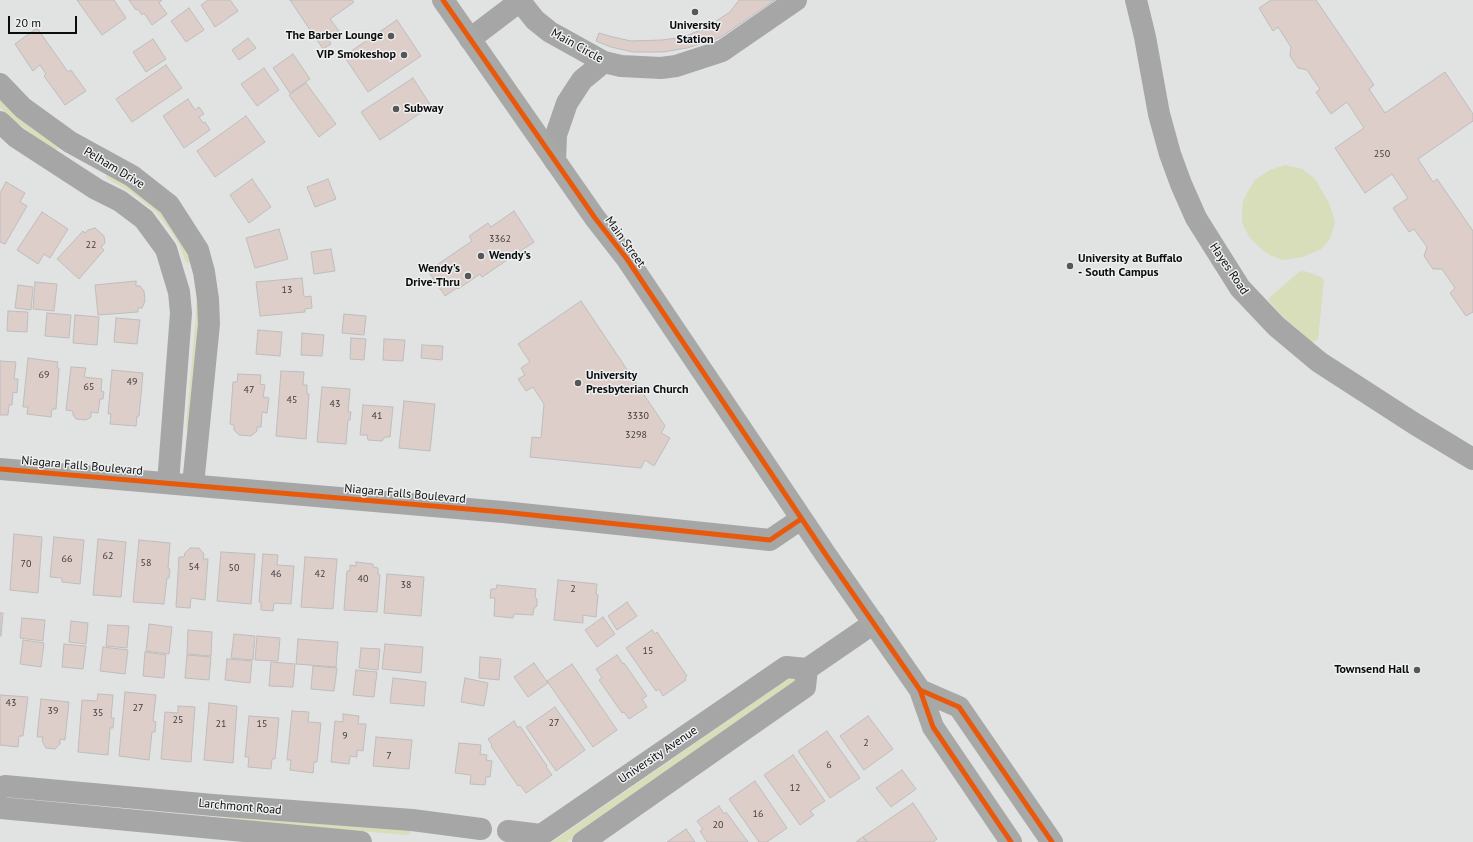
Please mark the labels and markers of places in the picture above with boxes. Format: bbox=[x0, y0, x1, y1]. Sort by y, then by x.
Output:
marker: University Station bbox=[690, 7, 700, 17]
place label: University Station bbox=[669, 19, 721, 47]
place label: The Barber Lounge bbox=[286, 29, 383, 43]
marker: The Barber Lounge bbox=[386, 31, 396, 41]
place label: VIP Smokeshop bbox=[317, 48, 396, 62]
marker: VIP Smokeshop bbox=[399, 50, 409, 60]
place label: Subway bbox=[404, 102, 443, 116]
marker: Subway bbox=[391, 104, 401, 114]
place label: Wendy's bbox=[489, 249, 531, 263]
marker: Wendy's bbox=[476, 251, 486, 261]
place label: University at Buffalo - South Campus bbox=[1078, 252, 1183, 280]
marker: University at Buffalo - South Campus bbox=[1065, 261, 1075, 271]
place label: Wendy's Drive-Thru bbox=[406, 262, 460, 290]
marker: Wendy's Drive-Thru bbox=[463, 271, 473, 281]
place label: University Presbyterian Church bbox=[586, 369, 689, 397]
marker: University Presbyterian Church bbox=[573, 378, 583, 388]
place label: Townsend Hall bbox=[1334, 663, 1409, 677]
marker: Townsend Hall bbox=[1412, 665, 1422, 675]

